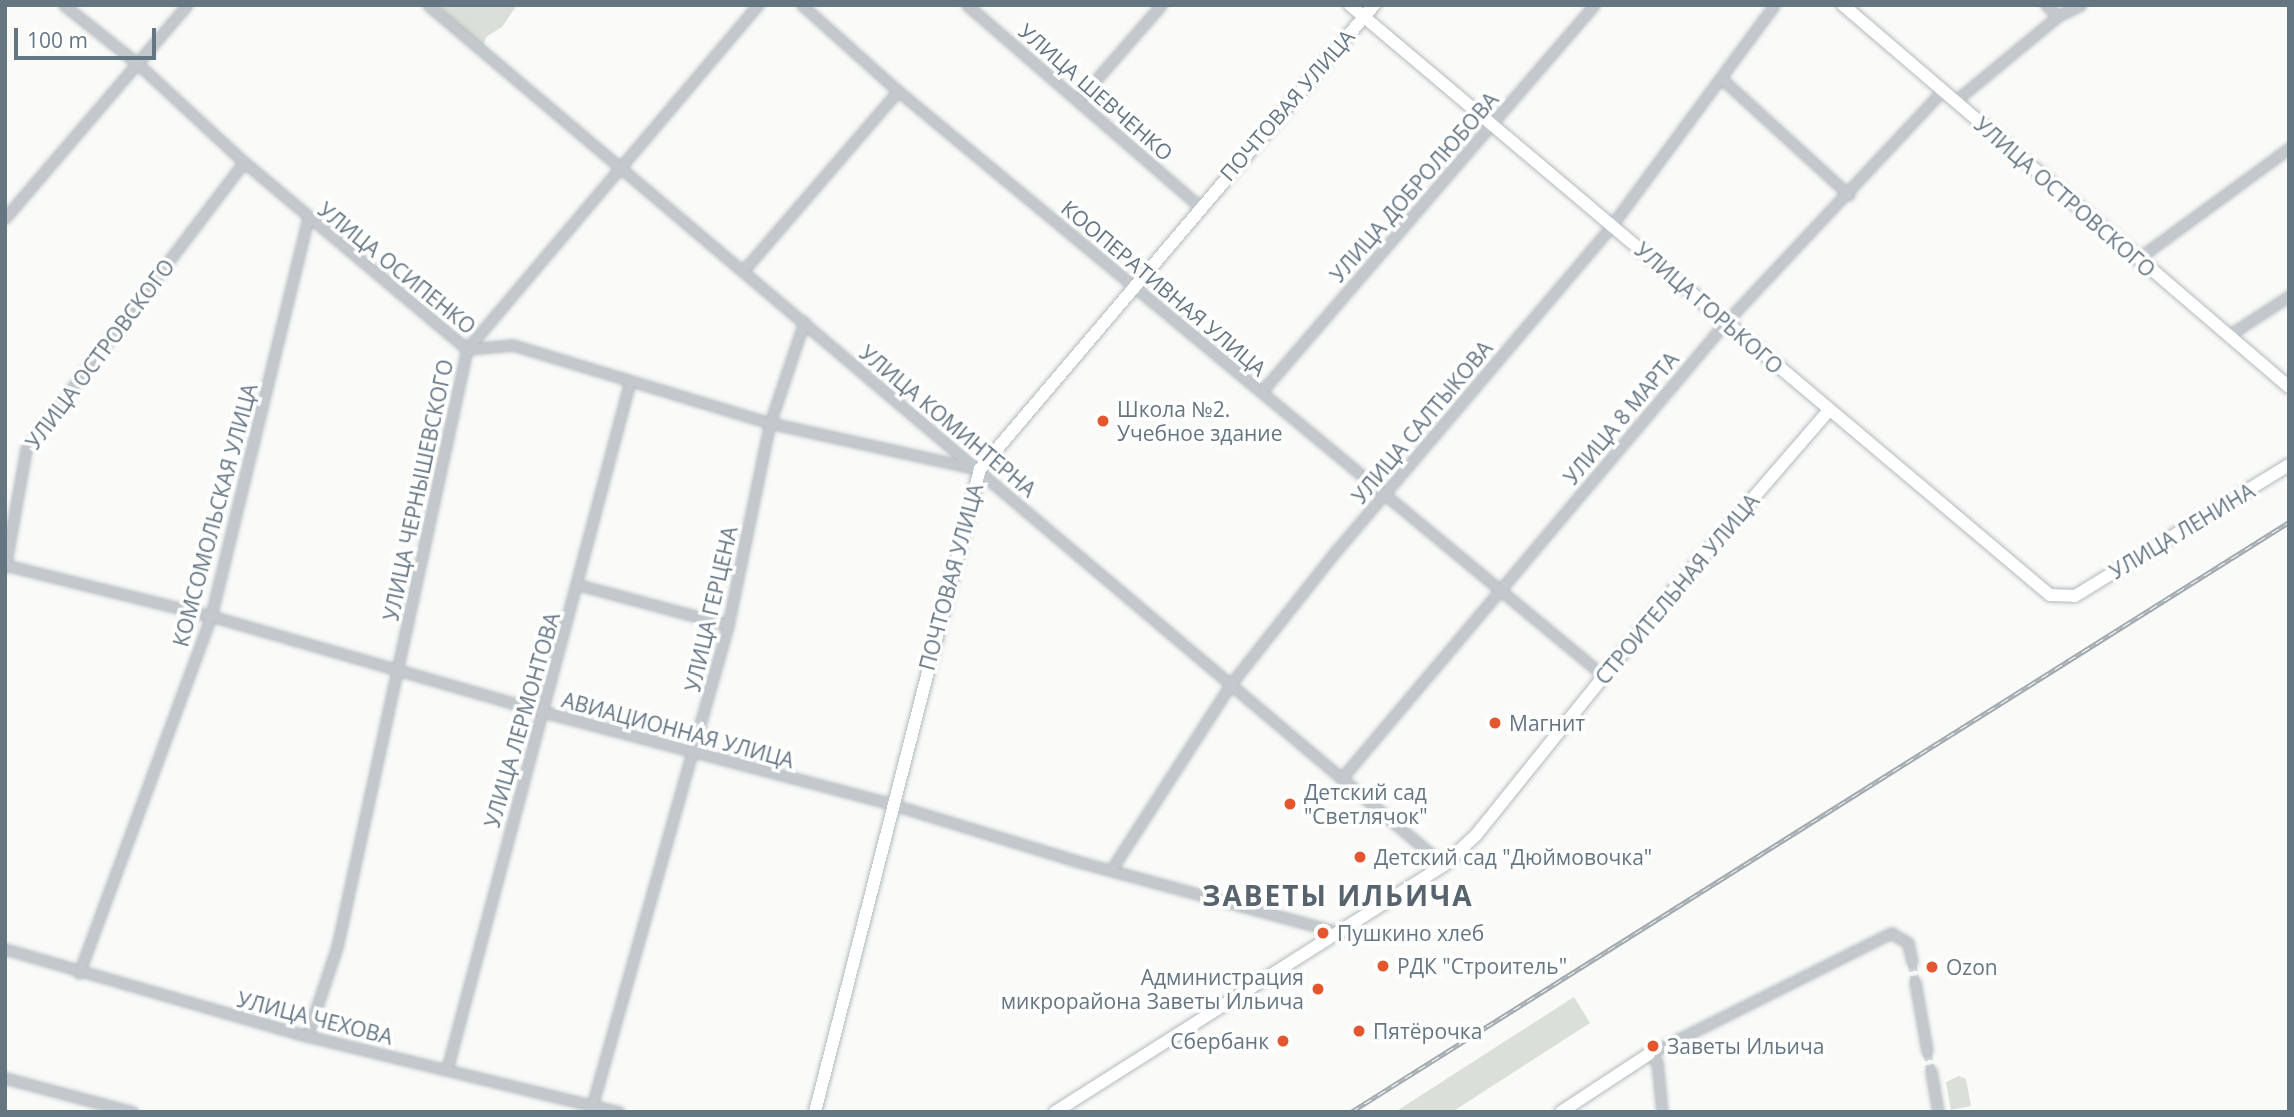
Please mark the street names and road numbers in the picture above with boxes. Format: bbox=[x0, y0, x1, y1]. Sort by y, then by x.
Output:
street label: УЛИЦА ШЕВЧЕНКО bbox=[1014, 18, 1178, 166]
street label: ПОЧТОВАЯ УЛИЦА bbox=[1214, 24, 1360, 186]
street label: УЛИЦА ДОБРОЛЮБОВА bbox=[1325, 87, 1503, 287]
street label: УЛИЦА ОСТРОВСКОГО bbox=[1969, 112, 2161, 282]
street label: КООПЕРАТИВНАЯ УЛИЦА bbox=[1057, 195, 1271, 381]
street label: УЛИЦА ОСИПЕНКО bbox=[313, 197, 481, 339]
street label: УЛИЦА ГОРЬКОГО bbox=[1630, 237, 1788, 379]
street label: УЛИЦА ОСТРОВСКОГО bbox=[20, 254, 180, 454]
street label: УЛИЦА САЛТЫКОВА bbox=[1347, 336, 1497, 508]
street label: УЛИЦА КОМИНТЕРНА bbox=[855, 340, 1041, 502]
street label: УЛИЦА 8 МАРТА bbox=[1558, 347, 1684, 489]
street label: УЛИЦА ЧЕРНЫШЕВСКОГО bbox=[378, 357, 458, 623]
street label: КОМСОМОЛЬСКАЯ УЛИЦА bbox=[168, 381, 262, 649]
street label: УЛИЦА ЛЕНИНА bbox=[2105, 478, 2259, 584]
street label: ПОЧТОВАЯ УЛИЦА bbox=[914, 481, 988, 673]
street label: СТРОИТЕЛЬНАЯ УЛИЦА bbox=[1590, 489, 1764, 689]
street label: УЛИЦА ГЕРЦЕНА bbox=[680, 524, 742, 694]
street label: УЛИЦА ЛЕРМОНТОВА bbox=[479, 610, 565, 830]
street label: АВИАЦИОННАЯ УЛИЦА bbox=[559, 687, 797, 773]
street label: УЛИЦА ЧЕХОВА bbox=[235, 986, 395, 1050]

